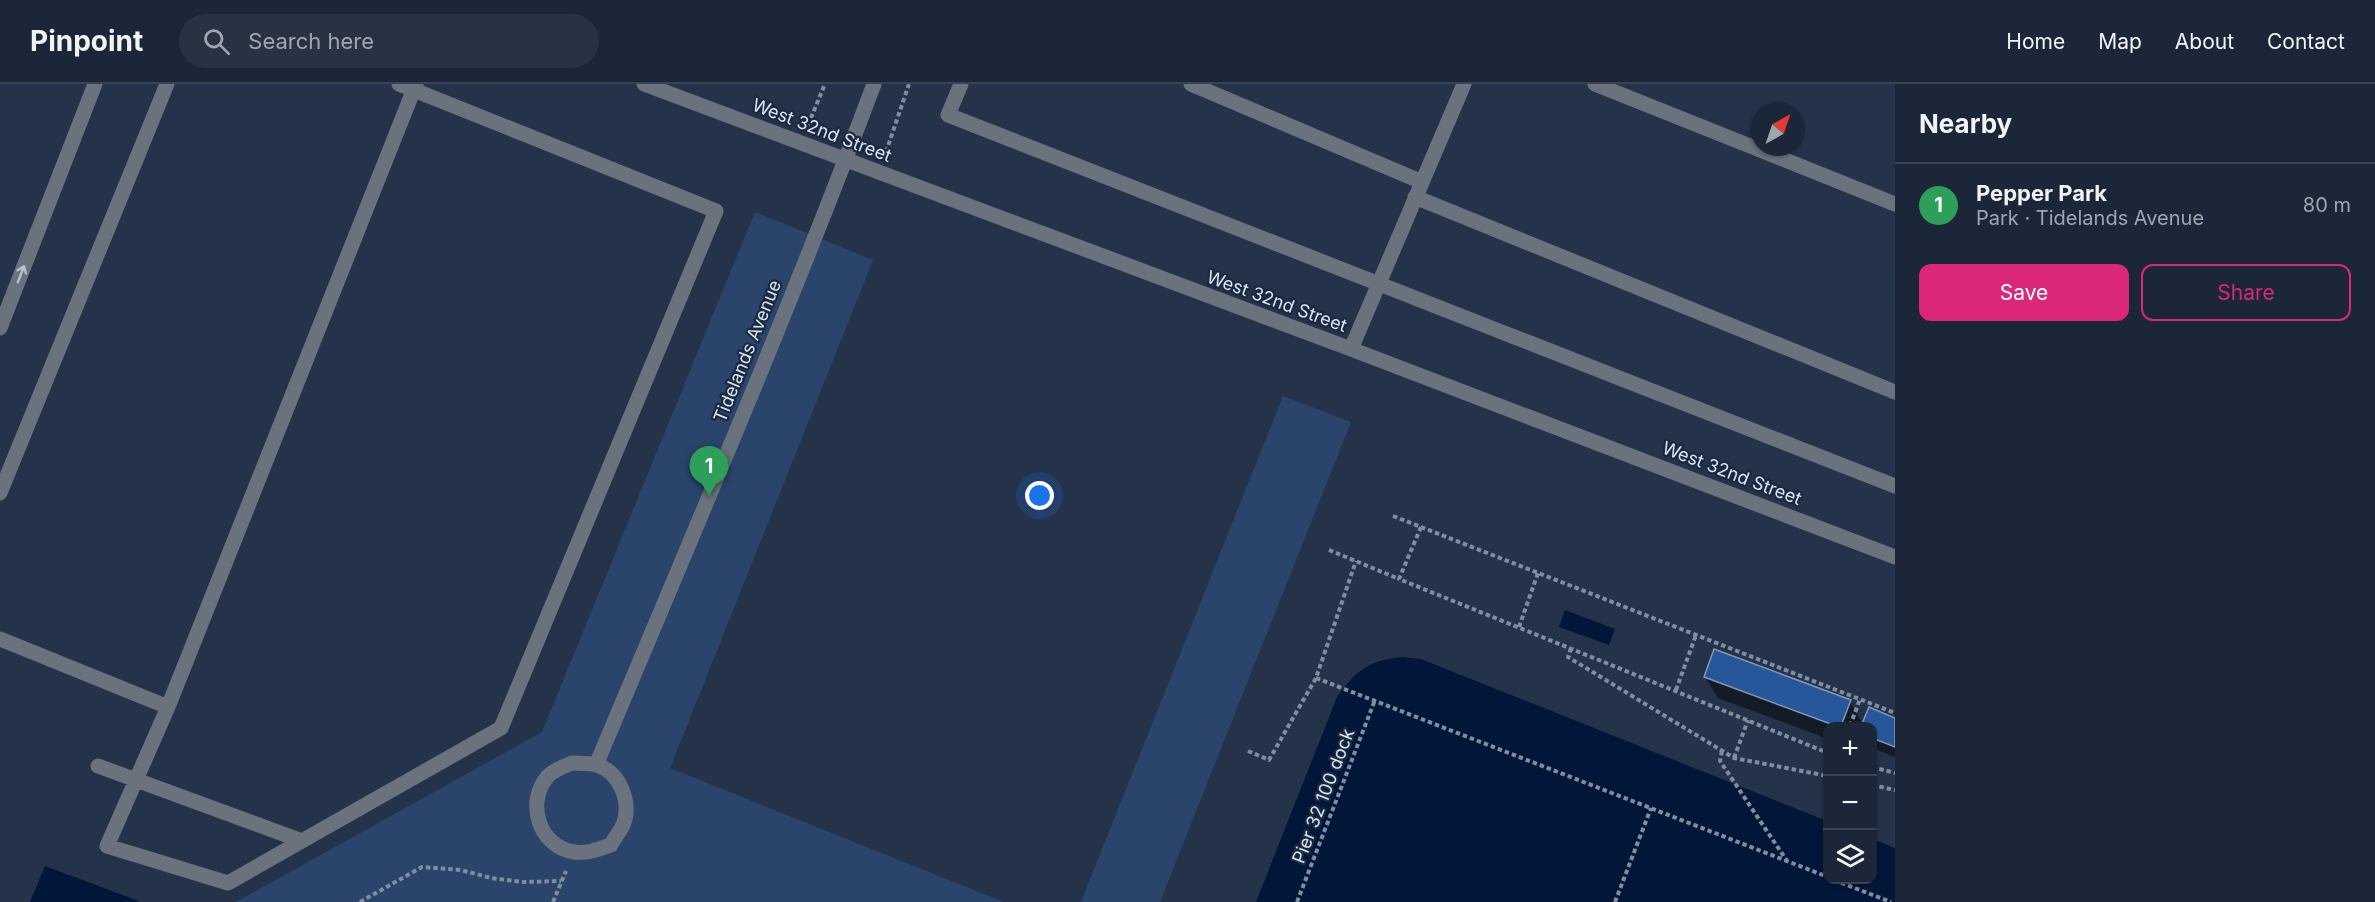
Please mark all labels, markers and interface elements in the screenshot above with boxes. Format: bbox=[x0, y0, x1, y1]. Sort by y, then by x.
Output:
search box bbox=[179, 14, 599, 68]
text: Pinpoint bbox=[30, 24, 143, 58]
icon: search bbox=[200, 25, 233, 58]
text: Search here bbox=[248, 28, 374, 54]
text: Home bbox=[2006, 29, 2065, 54]
text: Map bbox=[2098, 29, 2142, 54]
text: About bbox=[2175, 29, 2234, 54]
text: Contact bbox=[2267, 29, 2345, 54]
street label: West 32nd Street bbox=[749, 94, 895, 166]
north arrow bbox=[1751, 102, 1805, 156]
text: Nearby bbox=[1919, 108, 2012, 139]
text: Pepper Park bbox=[1976, 180, 2107, 206]
text: 1 bbox=[1934, 193, 1943, 217]
text: 80 m bbox=[2303, 193, 2351, 217]
text: Park · Tidelands Avenue bbox=[1976, 206, 2204, 230]
button: Save bbox=[1919, 264, 2129, 321]
button: Share bbox=[2141, 264, 2351, 321]
one-way arrow bbox=[16, 265, 27, 284]
street label: West 32nd Street bbox=[1204, 266, 1350, 336]
street label: Tidelands Avenue bbox=[709, 277, 785, 425]
street label: West 32nd Street bbox=[1659, 437, 1805, 509]
pin: 1 bbox=[690, 446, 728, 496]
your location bbox=[1025, 481, 1054, 510]
map controls bbox=[1823, 722, 1877, 884]
button: + bbox=[1823, 722, 1877, 776]
street label: Pier 32 100 dock bbox=[1288, 726, 1358, 866]
button: − bbox=[1823, 776, 1877, 830]
button: layers bbox=[1823, 830, 1877, 884]

